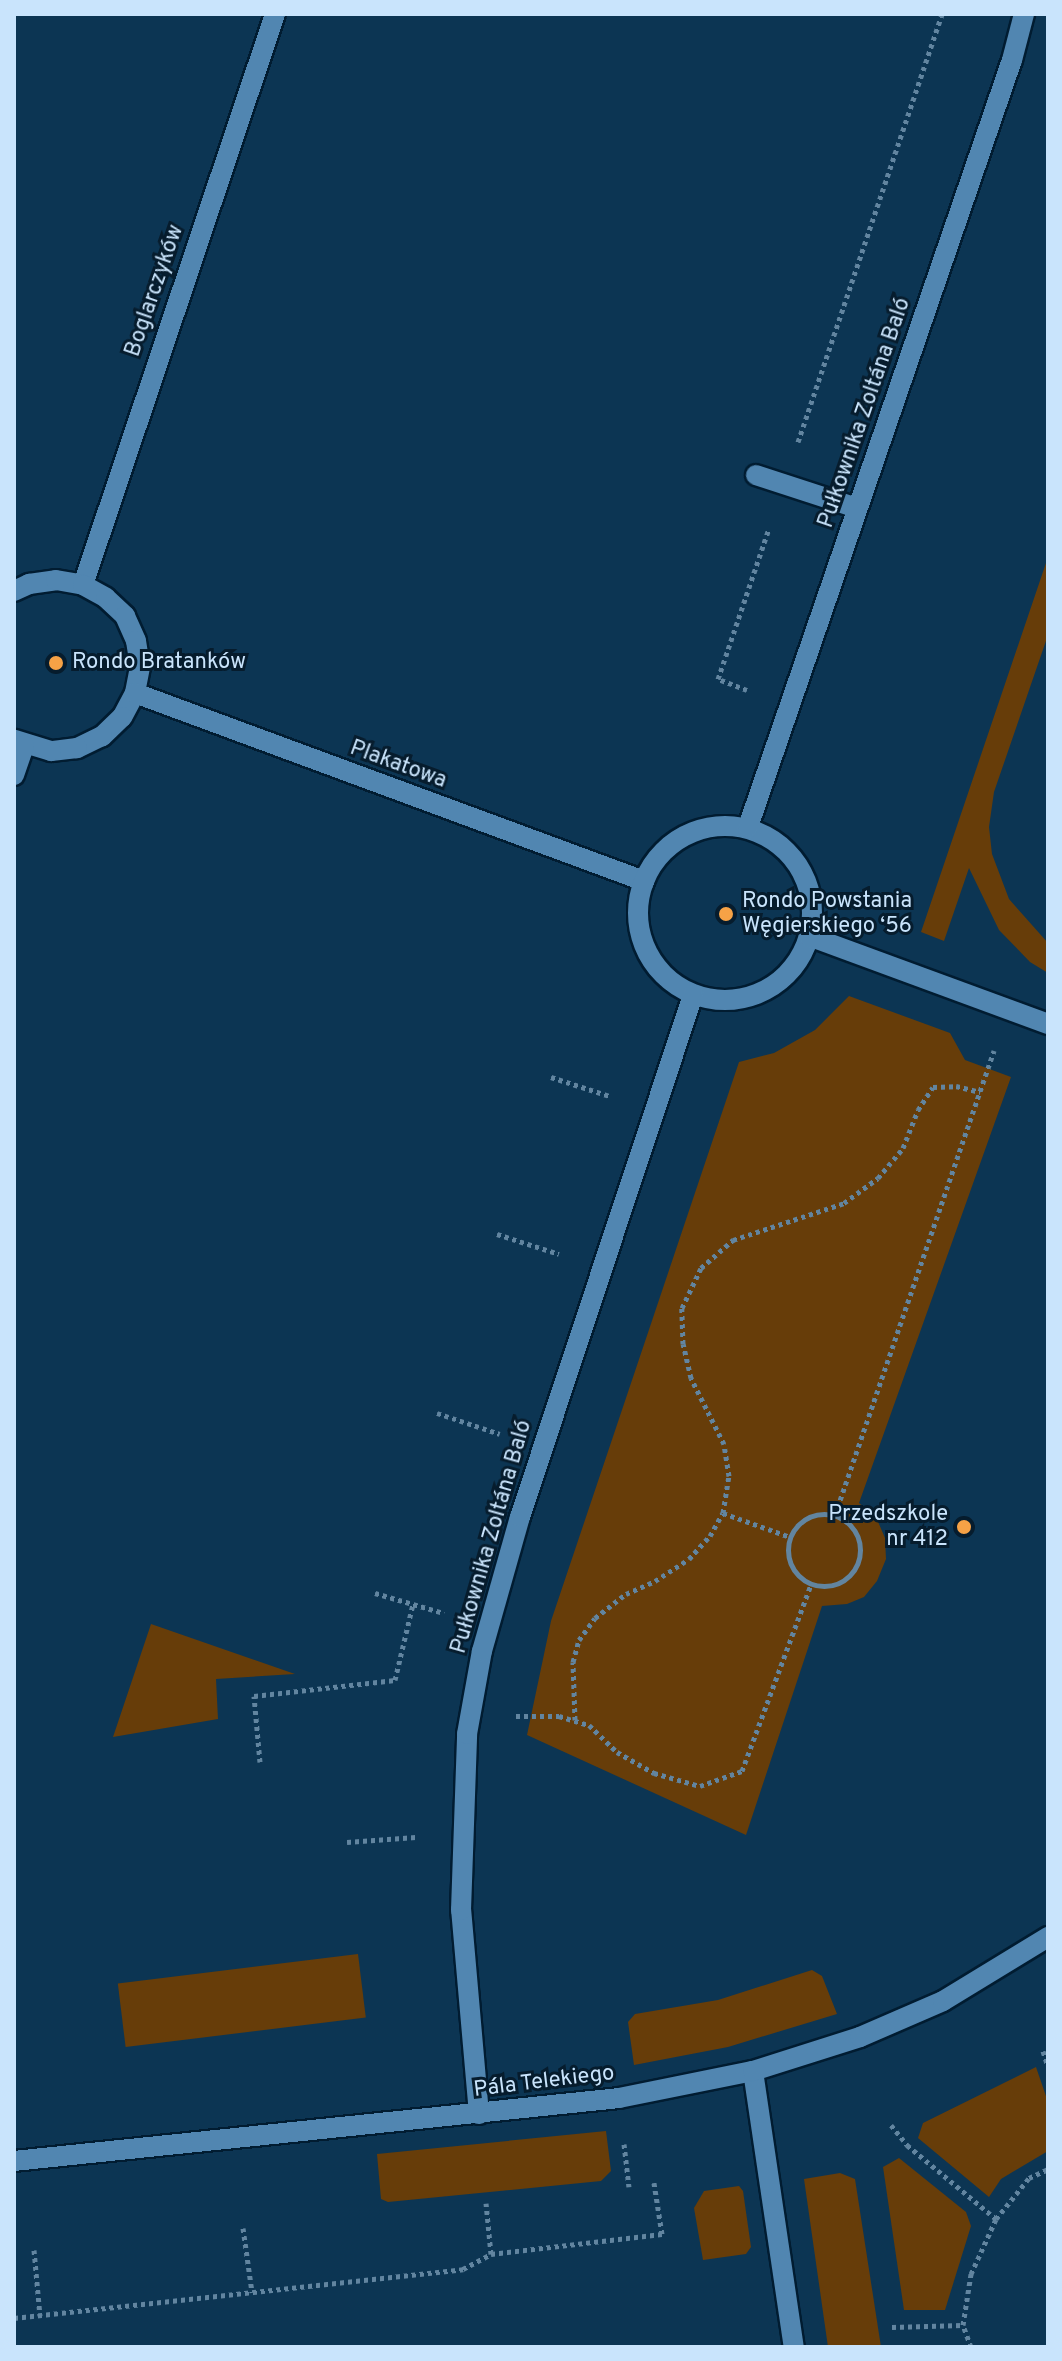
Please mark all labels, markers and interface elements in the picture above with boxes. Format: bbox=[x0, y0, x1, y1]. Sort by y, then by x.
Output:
street label: Boglarczyków bbox=[120, 222, 190, 360]
street label: Pułkownika Zoltána Baló bbox=[813, 294, 917, 532]
place label: Rondo Bratanków bbox=[72, 650, 246, 676]
marker: Rondo Bratanków bbox=[47, 654, 65, 672]
street label: Plakatowa bbox=[346, 735, 450, 795]
place label: Rondo Powstania Węgierskiego ‘56 bbox=[742, 888, 912, 940]
marker: Rondo Powstania Węgierskiego ‘56 bbox=[717, 905, 735, 923]
street label: Pułkownika Zoltána Baló bbox=[446, 1417, 538, 1657]
place label: Przedszkole nr 412 bbox=[828, 1501, 948, 1552]
marker: Przedszkole nr 412 bbox=[955, 1518, 973, 1536]
street label: Pála Telekiego bbox=[472, 2060, 616, 2104]

